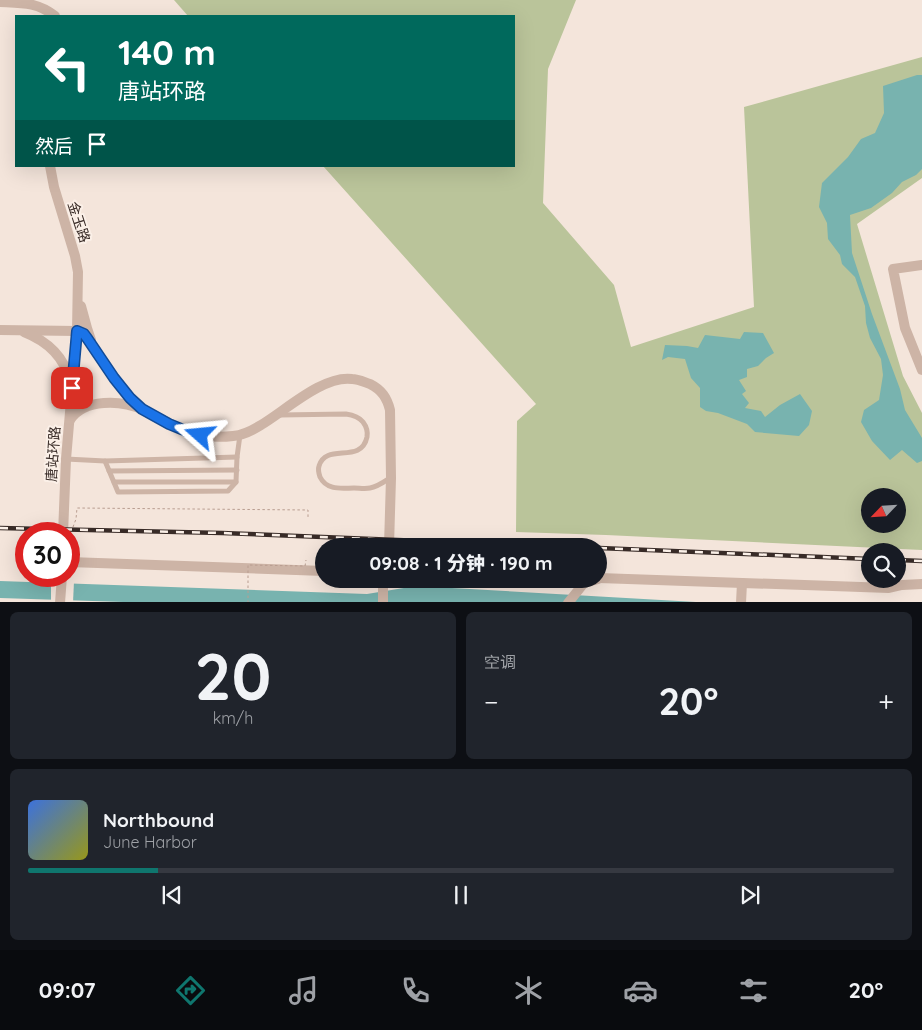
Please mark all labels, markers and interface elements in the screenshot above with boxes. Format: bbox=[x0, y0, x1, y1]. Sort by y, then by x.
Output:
text: 140 m bbox=[118, 30, 216, 74]
icon: left bbox=[35, 35, 100, 100]
text: 唐站环路 bbox=[118, 77, 206, 105]
icon: arrive bbox=[83, 130, 111, 158]
text: 然后 bbox=[35, 134, 73, 158]
street label: 金玉路 bbox=[64, 199, 94, 245]
pin bbox=[51, 367, 93, 409]
icon: arrive bbox=[58, 374, 86, 402]
position arrow bbox=[173, 408, 225, 460]
street label: 唐站环路 bbox=[42, 425, 64, 483]
north arrow bbox=[861, 488, 906, 532]
map controls bbox=[861, 488, 906, 588]
speed limit sign: 30 bbox=[15, 522, 80, 587]
button: search bbox=[861, 543, 906, 588]
text: 09:08 · 1 分钟 · 190 m bbox=[370, 551, 552, 575]
text: 20 bbox=[195, 635, 271, 716]
text: 空调 bbox=[484, 652, 516, 672]
text: 20° bbox=[658, 677, 718, 725]
text: − bbox=[484, 684, 499, 719]
text: + bbox=[878, 684, 894, 719]
text: km/h bbox=[213, 708, 253, 728]
text: Northbound bbox=[103, 808, 214, 832]
text: June Harbor bbox=[103, 832, 197, 852]
icon: previous bbox=[158, 881, 186, 909]
icon: pause bbox=[447, 881, 475, 909]
icon: next bbox=[736, 881, 764, 909]
icon: directions bbox=[173, 973, 208, 1008]
icon: music bbox=[286, 973, 321, 1008]
icon: phone bbox=[398, 973, 433, 1008]
icon: climate bbox=[511, 973, 546, 1008]
icon: car bbox=[623, 973, 658, 1008]
icon: filters bbox=[736, 973, 771, 1008]
text: 09:07 bbox=[39, 976, 96, 1004]
text: 20° bbox=[848, 976, 883, 1004]

